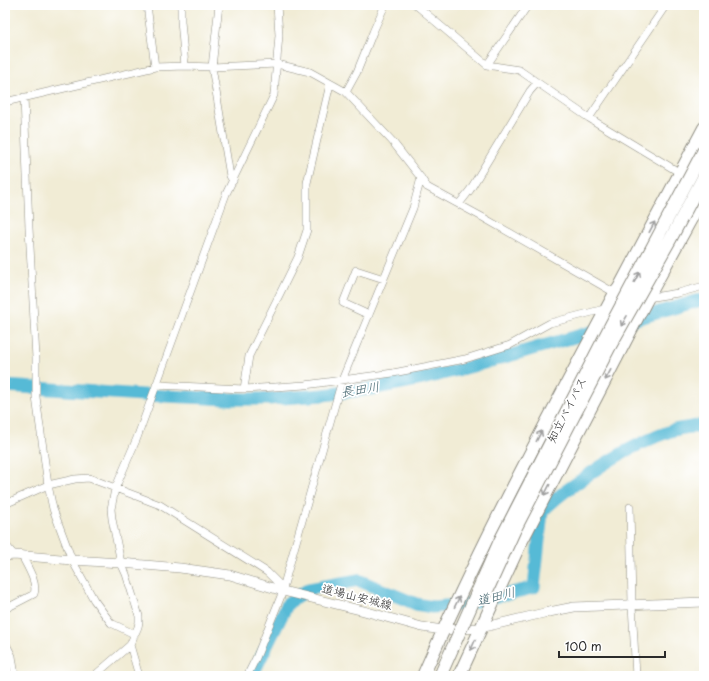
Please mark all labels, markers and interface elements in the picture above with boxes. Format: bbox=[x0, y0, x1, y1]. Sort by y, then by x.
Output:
one-way arrow bbox=[648, 221, 656, 233]
one-way arrow bbox=[633, 271, 641, 283]
one-way arrow bbox=[620, 315, 628, 327]
one-way arrow bbox=[603, 369, 611, 381]
street label: 知立バイパス bbox=[542, 373, 590, 446]
water label: 長田川 bbox=[339, 376, 381, 401]
one-way arrow bbox=[536, 430, 544, 442]
one-way arrow bbox=[543, 484, 551, 496]
street label: 道場山安城線 bbox=[320, 579, 394, 613]
water label: 道田川 bbox=[475, 582, 517, 609]
one-way arrow bbox=[454, 597, 461, 609]
scale bar bbox=[559, 633, 665, 659]
text: 100 m bbox=[565, 637, 602, 655]
one-way arrow bbox=[468, 639, 476, 651]

